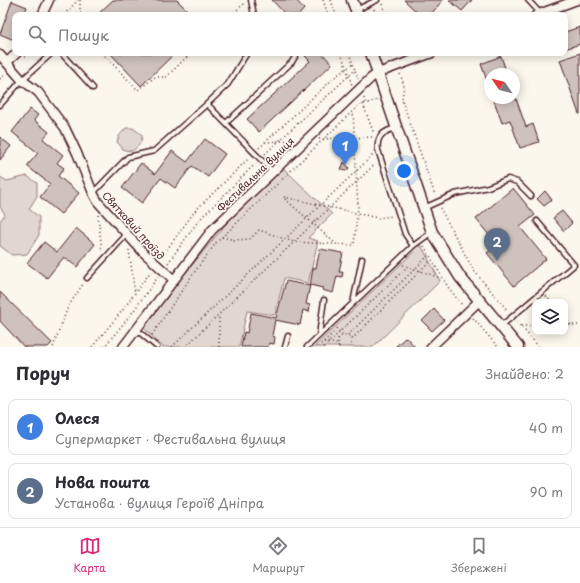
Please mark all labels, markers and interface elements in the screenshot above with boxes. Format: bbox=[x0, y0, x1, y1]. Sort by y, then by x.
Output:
search box bbox=[12, 12, 568, 56]
icon: search bbox=[26, 23, 48, 45]
text: Пошук bbox=[58, 23, 109, 46]
north arrow bbox=[484, 68, 520, 104]
pin: 1 bbox=[332, 132, 358, 165]
street label: Фестивальна вулиця bbox=[213, 133, 297, 215]
your location bbox=[394, 161, 414, 181]
street label: Святковий проїзд bbox=[99, 188, 169, 262]
pin: 2 bbox=[484, 228, 510, 261]
map controls bbox=[532, 299, 568, 335]
button: layers bbox=[532, 299, 568, 335]
text: Поруч bbox=[16, 360, 70, 386]
text: Знайдено: 2 bbox=[485, 364, 564, 383]
text: Олеся bbox=[55, 406, 100, 429]
text: 1 bbox=[27, 418, 33, 437]
text: 40 m bbox=[529, 418, 563, 437]
text: Супермаркет · Фестивальна вулиця bbox=[55, 429, 286, 448]
text: Нова пошта bbox=[55, 470, 150, 493]
text: 2 bbox=[25, 482, 35, 501]
text: 90 m bbox=[530, 482, 563, 501]
text: Установа · вулиця Героїв Дніпра bbox=[55, 493, 264, 512]
tab: Карта bbox=[73, 535, 106, 576]
tab: Маршрут bbox=[252, 535, 305, 576]
tab: Збережені bbox=[451, 535, 507, 576]

